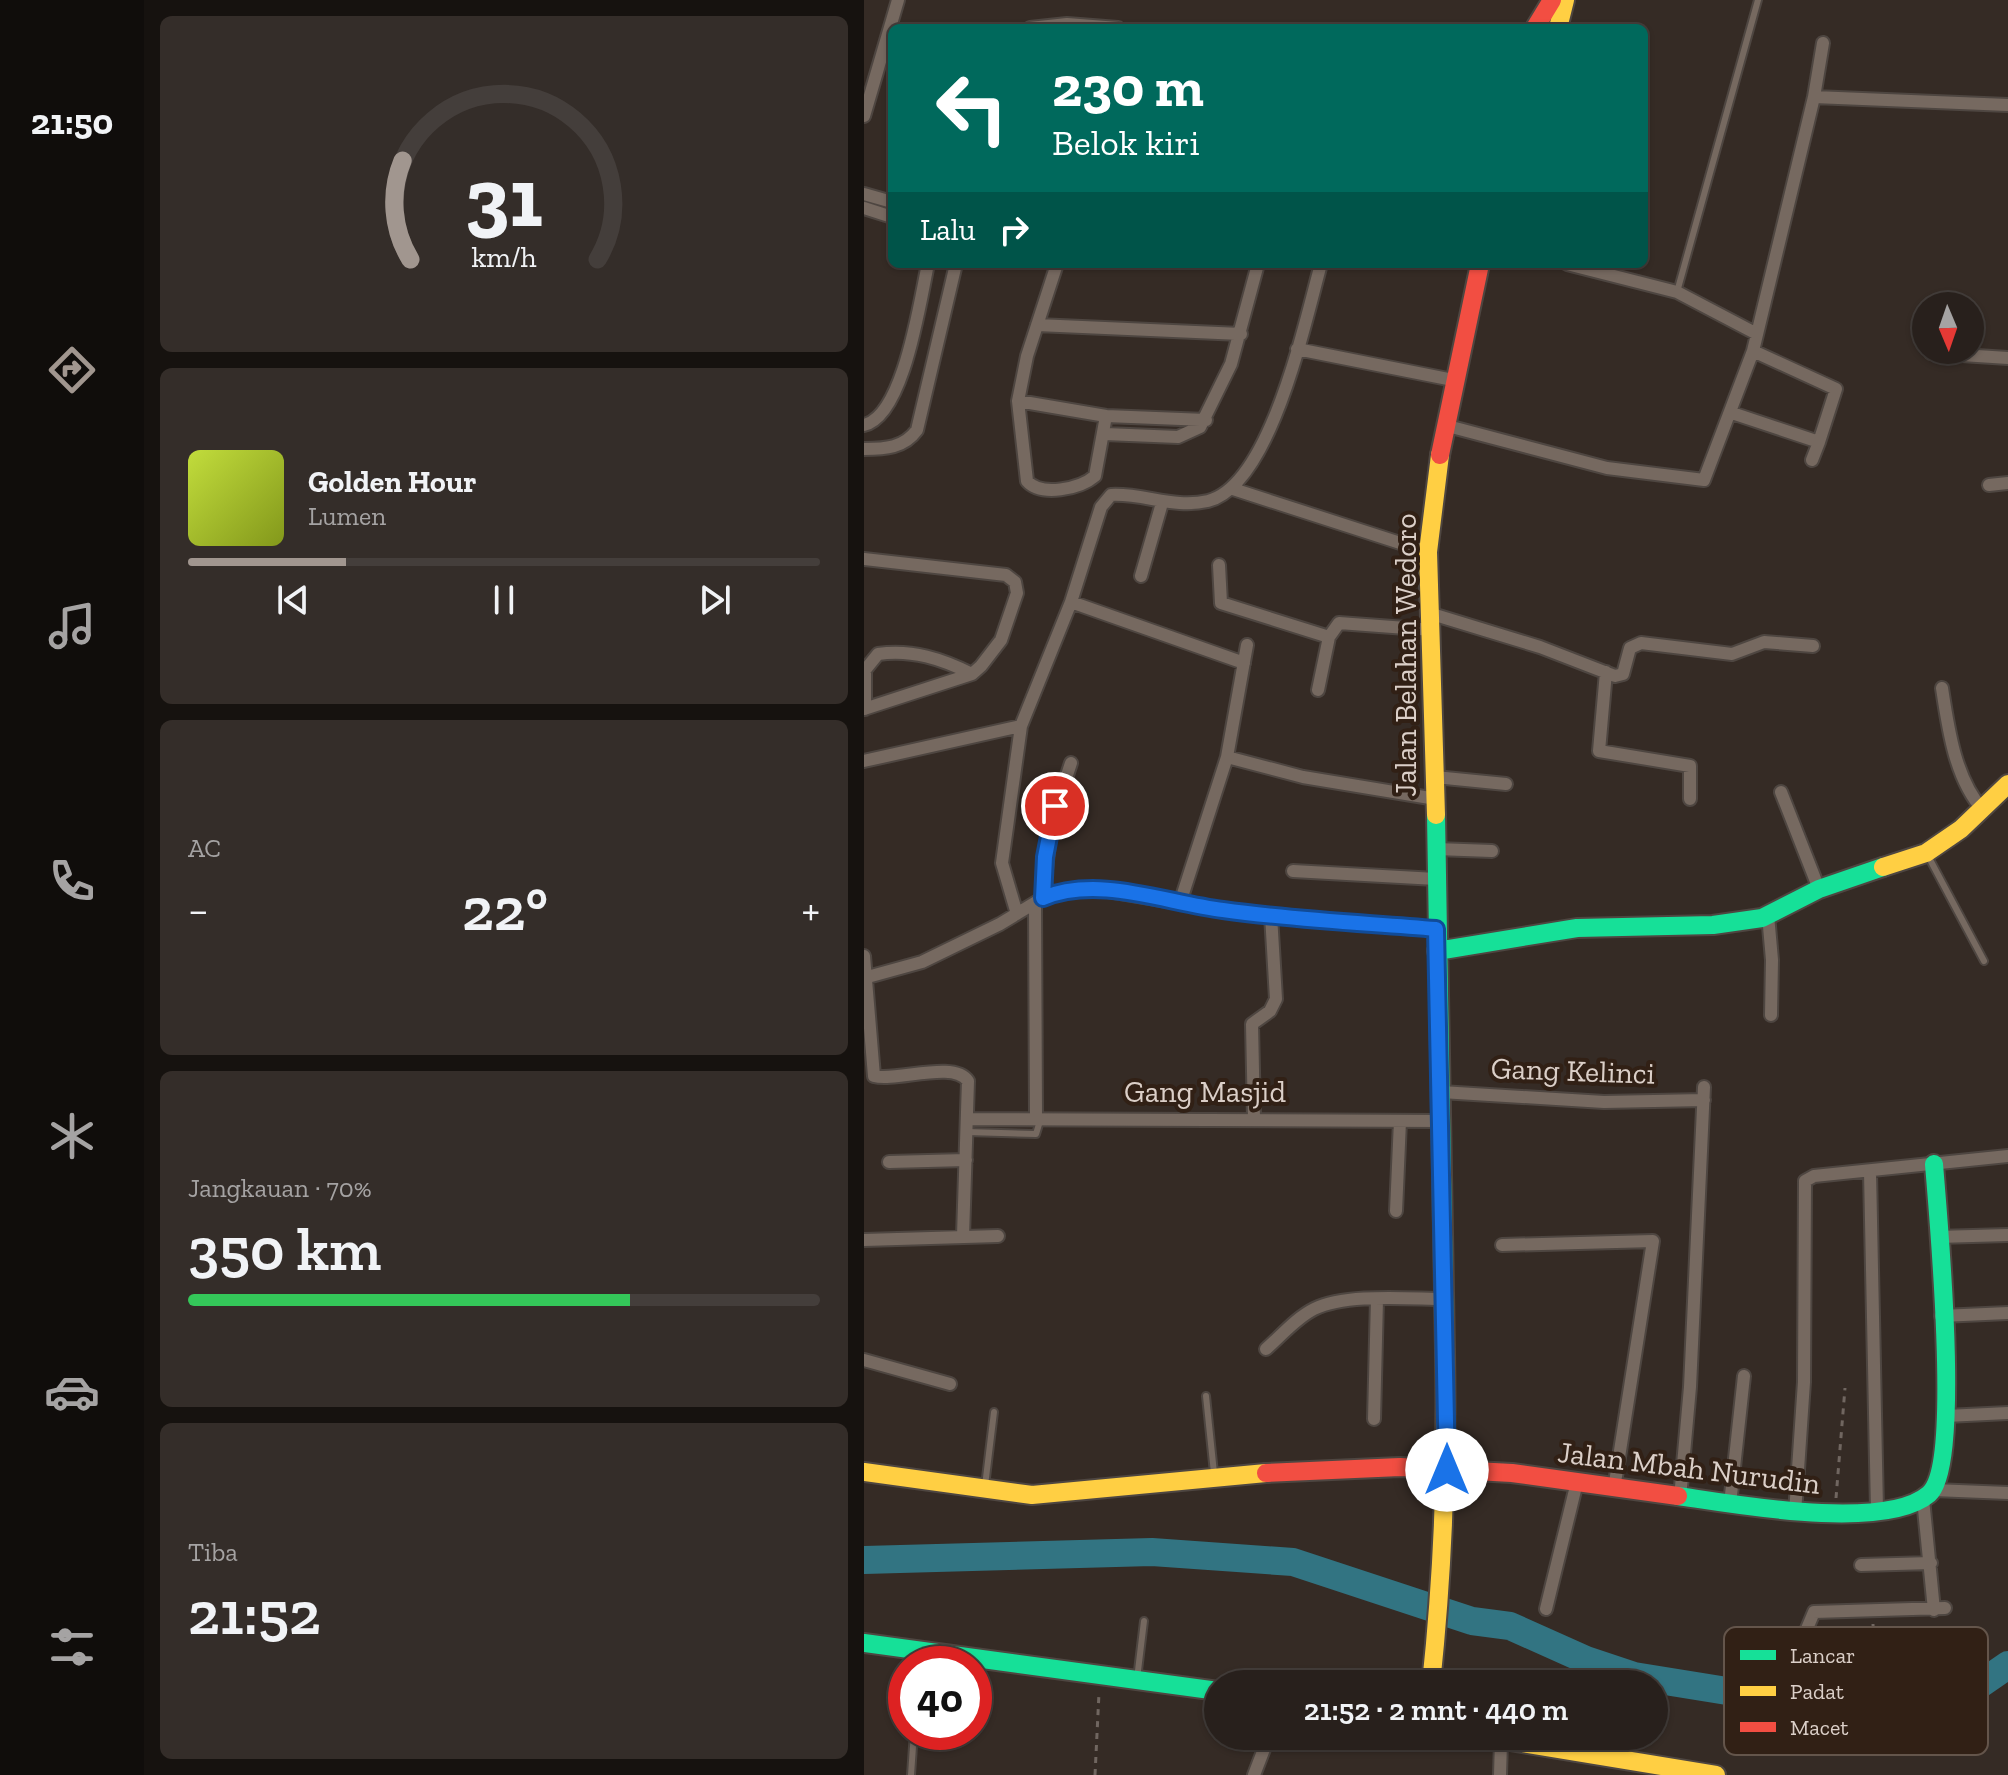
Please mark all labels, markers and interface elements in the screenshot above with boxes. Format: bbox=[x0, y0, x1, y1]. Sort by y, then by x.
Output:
text: 230 m bbox=[1052, 53, 1204, 120]
icon: left bbox=[920, 56, 1024, 160]
text: 21:50 bbox=[31, 100, 113, 143]
text: Belok kiri bbox=[1052, 121, 1200, 164]
text: 31 bbox=[465, 146, 543, 246]
icon: right bbox=[992, 208, 1036, 252]
text: Lalu bbox=[920, 212, 976, 248]
text: km/h bbox=[471, 240, 537, 274]
north arrow bbox=[1912, 292, 1984, 364]
map controls bbox=[1912, 292, 1984, 364]
icon: directions bbox=[44, 342, 100, 398]
text: Golden Hour bbox=[308, 464, 476, 500]
text: Lumen bbox=[308, 500, 386, 532]
street label: Jalan Belahan Wedoro bbox=[1388, 513, 1424, 797]
icon: previous bbox=[271, 578, 315, 622]
icon: pause bbox=[482, 578, 526, 622]
icon: next bbox=[693, 578, 737, 622]
icon: music bbox=[44, 598, 100, 654]
pin bbox=[1021, 772, 1089, 840]
icon: arrive bbox=[1033, 784, 1077, 828]
text: AC bbox=[188, 832, 221, 864]
icon: phone bbox=[44, 853, 100, 909]
text: 22° bbox=[462, 873, 548, 945]
text: − bbox=[188, 883, 209, 936]
text: + bbox=[801, 883, 820, 936]
street label: Gang Kelinci bbox=[1490, 1050, 1656, 1092]
street label: Gang Masjid bbox=[1124, 1074, 1286, 1110]
icon: climate bbox=[44, 1108, 100, 1164]
text: Jangkauan · 70% bbox=[188, 1172, 372, 1204]
text: 350 km bbox=[188, 1213, 381, 1285]
icon: car bbox=[44, 1364, 100, 1420]
position arrow bbox=[1405, 1428, 1489, 1512]
street label: Jalan Mbah Nurudin bbox=[1556, 1434, 1822, 1502]
text: Tiba bbox=[188, 1536, 238, 1568]
text: 21:52 bbox=[188, 1577, 321, 1649]
icon: filters bbox=[44, 1619, 100, 1675]
legend bbox=[1724, 1627, 1988, 1755]
text: Lancar bbox=[1790, 1642, 1855, 1669]
speed limit sign: 40 bbox=[888, 1646, 992, 1750]
text: Padat bbox=[1790, 1678, 1845, 1705]
text: 21:52 · 2 mnt · 440 m bbox=[1304, 1692, 1568, 1728]
text: Macet bbox=[1790, 1714, 1849, 1741]

